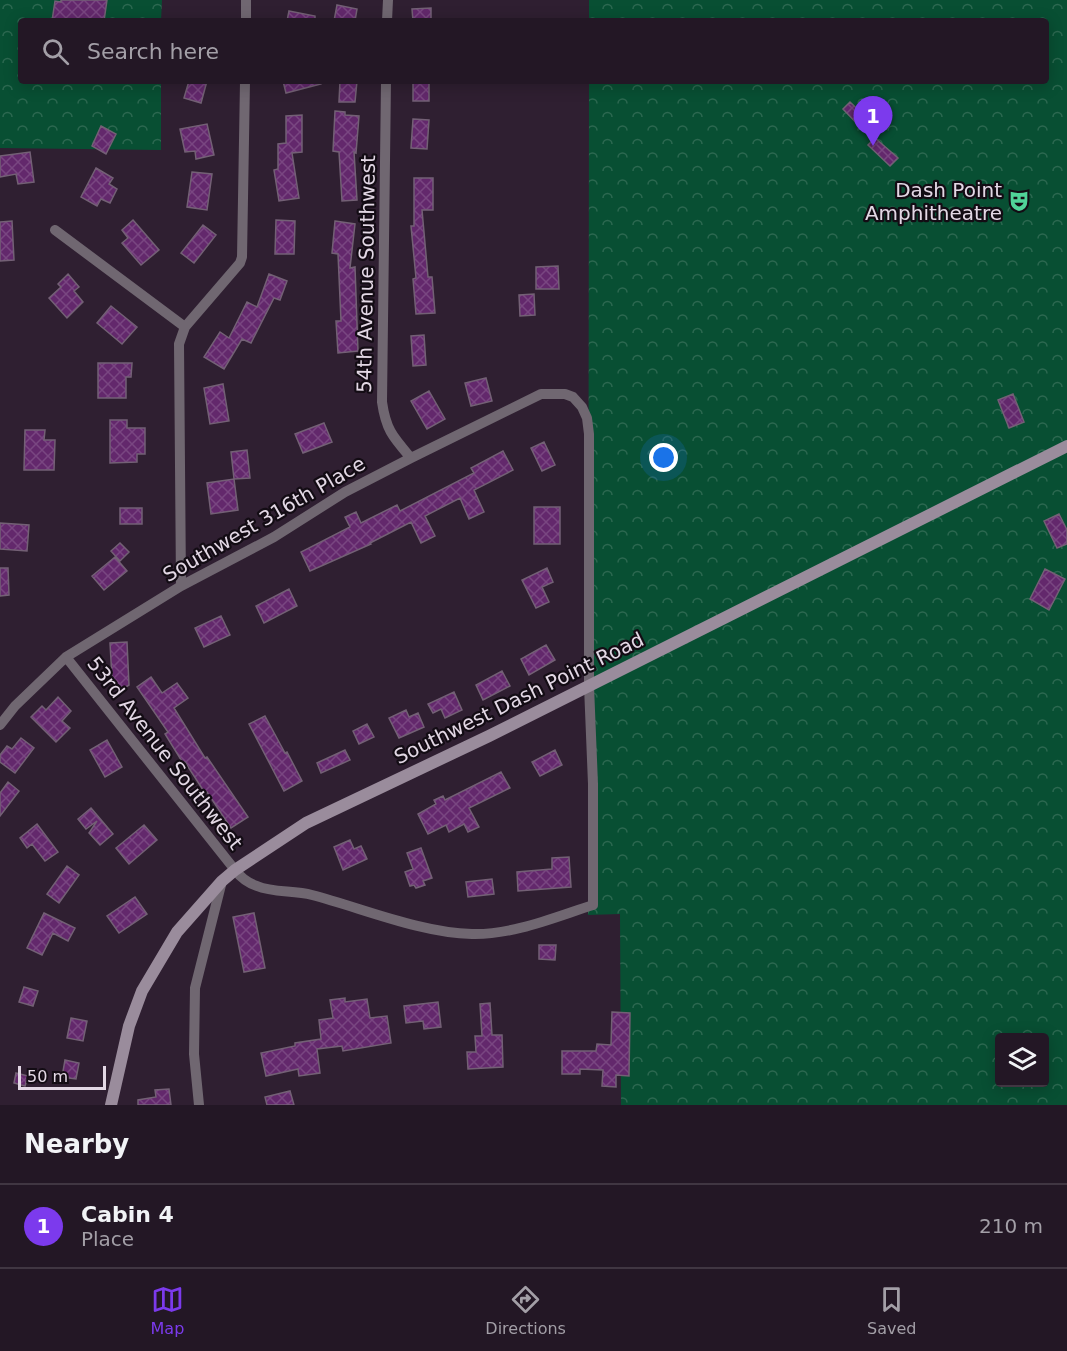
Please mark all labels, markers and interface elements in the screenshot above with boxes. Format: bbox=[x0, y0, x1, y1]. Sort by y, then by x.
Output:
search box bbox=[18, 18, 1049, 84]
icon: search bbox=[39, 35, 72, 68]
text: Search here bbox=[87, 39, 219, 64]
pin: 1 bbox=[854, 96, 892, 146]
street label: 54th Avenue Southwest bbox=[352, 155, 380, 393]
place label: Dash Point Amphitheatre bbox=[865, 178, 1002, 225]
theatre icon: Dash Point Amphitheatre bbox=[1007, 189, 1031, 213]
your location bbox=[649, 443, 678, 472]
street label: Southwest 316th Place bbox=[159, 451, 369, 587]
street label: Southwest Dash Point Road bbox=[390, 627, 648, 769]
street label: 53rd Avenue Southwest bbox=[82, 652, 248, 854]
map controls bbox=[995, 1033, 1049, 1087]
button: layers bbox=[995, 1033, 1049, 1087]
scale bar bbox=[18, 1063, 106, 1090]
text: 50 m bbox=[27, 1067, 68, 1086]
text: Nearby bbox=[24, 1129, 129, 1159]
text: Cabin 4 bbox=[81, 1202, 174, 1227]
text: 1 bbox=[37, 1214, 50, 1238]
text: 210 m bbox=[979, 1214, 1043, 1238]
text: Place bbox=[81, 1227, 134, 1251]
tab: Map bbox=[151, 1283, 184, 1338]
tab: Directions bbox=[485, 1283, 566, 1338]
tab: Saved bbox=[867, 1283, 916, 1338]

